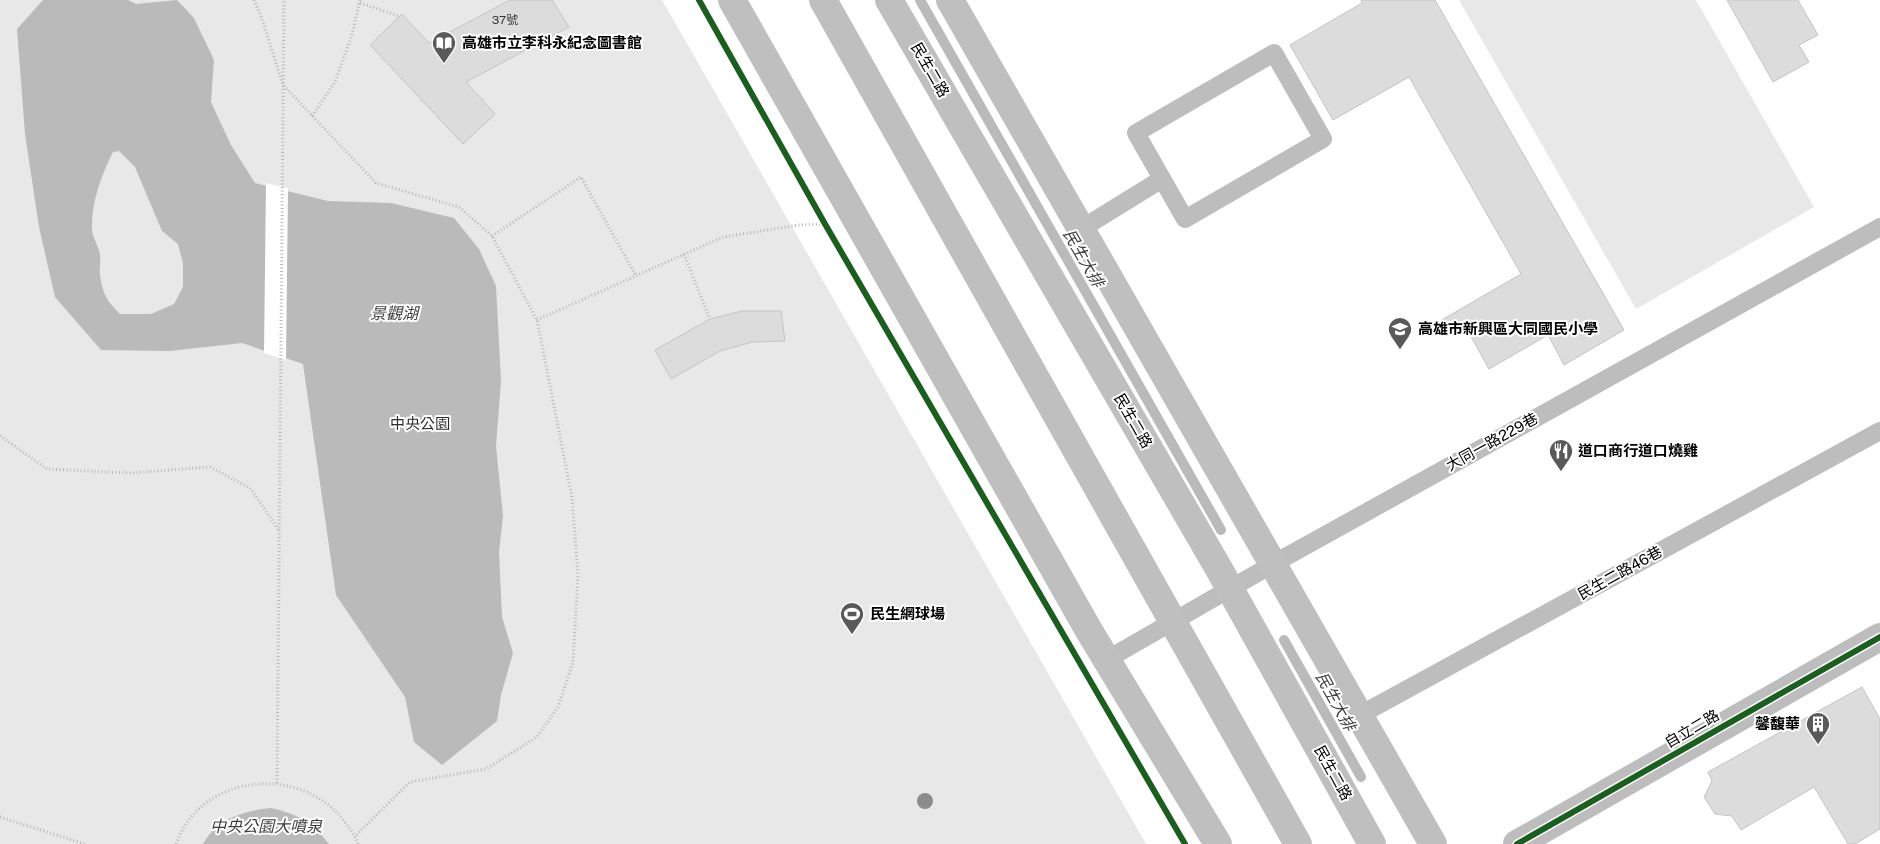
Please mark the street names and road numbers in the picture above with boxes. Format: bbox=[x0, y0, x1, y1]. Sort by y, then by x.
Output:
street label: 民生二路 bbox=[908, 40, 953, 100]
street label: 民生二路 bbox=[1111, 391, 1156, 451]
street label: 大同一路229巷 bbox=[1443, 409, 1541, 474]
street label: 民生二路46巷 bbox=[1575, 542, 1665, 603]
street label: 自立二路 bbox=[1662, 706, 1722, 751]
street label: 民生二路 bbox=[1311, 742, 1355, 803]

